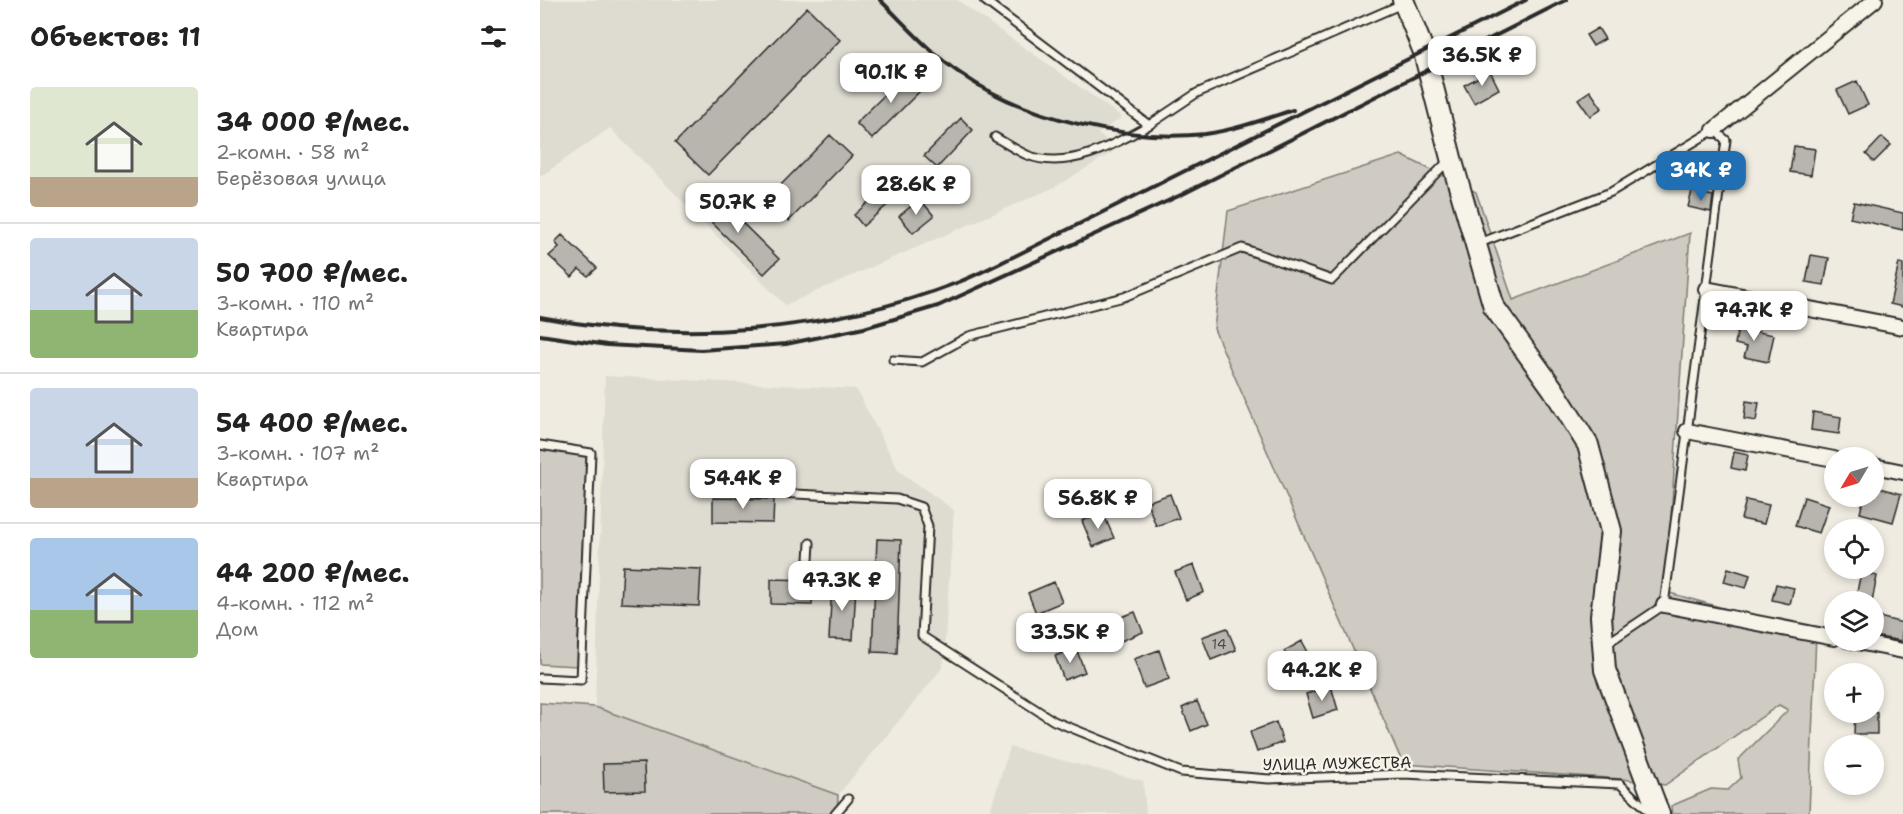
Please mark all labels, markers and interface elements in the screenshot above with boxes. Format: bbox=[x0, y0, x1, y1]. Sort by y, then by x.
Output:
text: Объектов: 11 bbox=[30, 19, 201, 54]
icon: filters bbox=[477, 20, 510, 53]
pin: 36.5K ₽ bbox=[1427, 36, 1537, 87]
text: 36.5K ₽ bbox=[1442, 42, 1522, 68]
pin: 90.1K ₽ bbox=[836, 53, 946, 104]
text: 90.1K ₽ bbox=[854, 59, 928, 85]
text: 34 000 ₽/мес. bbox=[216, 104, 410, 139]
icon: home bbox=[78, 111, 150, 183]
text: 2-комн. · 58 m² bbox=[216, 139, 370, 165]
pin: 34K ₽ bbox=[1659, 151, 1743, 202]
text: 34K ₽ bbox=[1670, 157, 1732, 183]
text: Берёзовая улица bbox=[216, 165, 386, 191]
pin: 28.6K ₽ bbox=[861, 165, 971, 216]
text: 28.6K ₽ bbox=[875, 171, 957, 197]
pin: 50.7K ₽ bbox=[683, 183, 793, 234]
text: 50.7K ₽ bbox=[699, 189, 777, 215]
text: 50 700 ₽/мес. bbox=[216, 255, 408, 290]
icon: home bbox=[78, 262, 150, 334]
text: 3-комн. · 110 m² bbox=[216, 290, 374, 316]
pin: 74.7K ₽ bbox=[1699, 291, 1809, 342]
text: 74.7K ₽ bbox=[1715, 297, 1793, 323]
text: Квартира bbox=[216, 316, 308, 342]
text: 54 400 ₽/мес. bbox=[216, 405, 408, 440]
icon: home bbox=[78, 412, 150, 484]
text: 3-комн. · 107 m² bbox=[216, 440, 380, 466]
north arrow bbox=[1824, 447, 1884, 507]
map controls bbox=[1824, 447, 1884, 795]
pin: 54.4K ₽ bbox=[688, 459, 798, 510]
text: 54.4K ₽ bbox=[704, 465, 782, 491]
text: Квартира bbox=[216, 466, 308, 492]
pin: 56.8K ₽ bbox=[1043, 479, 1153, 530]
text: 56.8K ₽ bbox=[1058, 485, 1138, 511]
button: locate bbox=[1824, 519, 1884, 579]
text: 44 200 ₽/мес. bbox=[216, 555, 410, 590]
pin: 47.3K ₽ bbox=[787, 561, 897, 612]
icon: home bbox=[78, 562, 150, 634]
text: 47.3K ₽ bbox=[802, 567, 882, 593]
text: 4-комн. · 112 m² bbox=[216, 590, 374, 616]
button: layers bbox=[1824, 591, 1884, 651]
pin: 33.5K ₽ bbox=[1015, 613, 1125, 664]
text: Дом bbox=[216, 616, 258, 642]
text: 33.5K ₽ bbox=[1030, 619, 1110, 645]
house number: 14 bbox=[1211, 635, 1227, 653]
pin: 44.2K ₽ bbox=[1267, 651, 1377, 702]
text: 44.2K ₽ bbox=[1282, 657, 1362, 683]
button: + bbox=[1824, 663, 1884, 723]
button: − bbox=[1824, 735, 1884, 795]
street label: УЛИЦА МУЖЕСТВА bbox=[1262, 752, 1412, 775]

